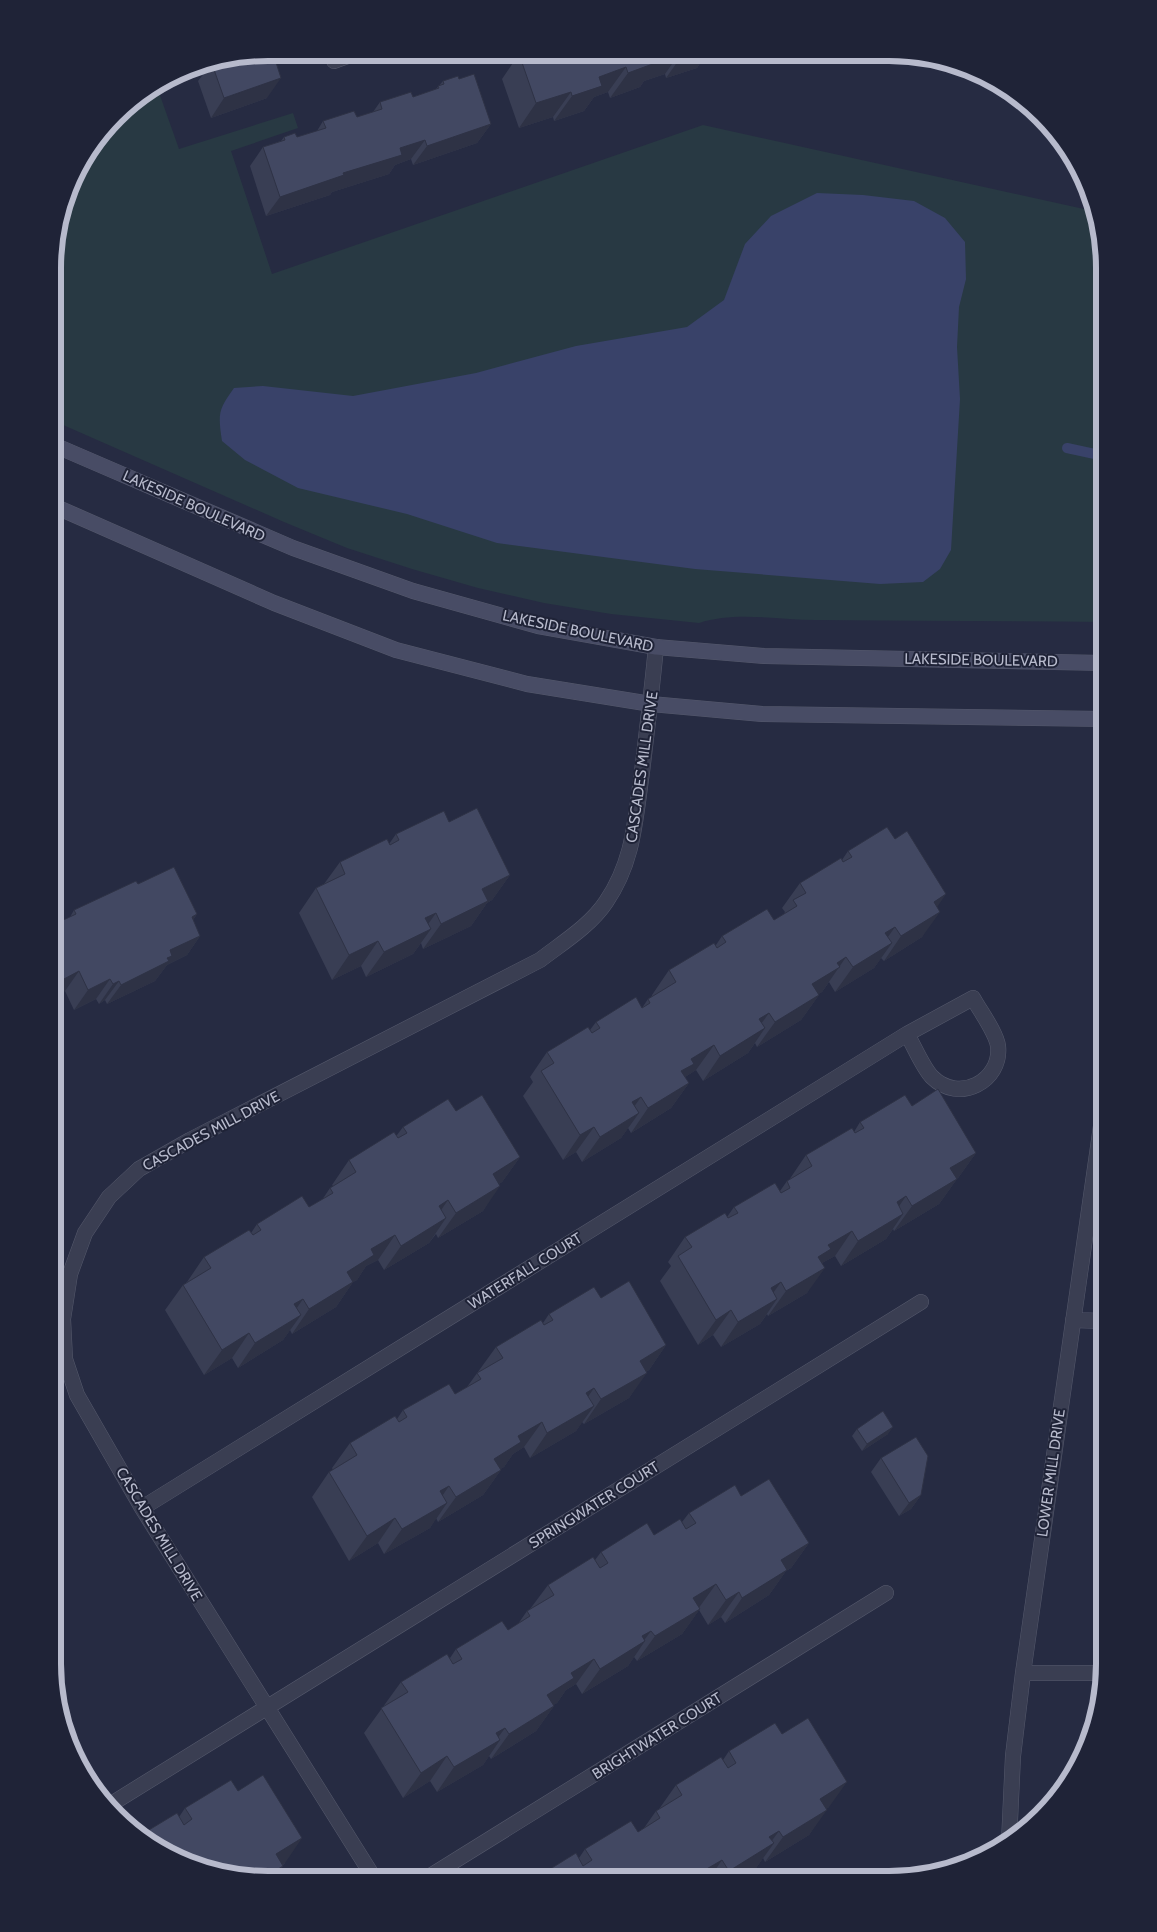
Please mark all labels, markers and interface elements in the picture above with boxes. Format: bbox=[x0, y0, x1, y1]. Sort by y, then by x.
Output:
street label: LAKESIDE BOULEVARD bbox=[120, 467, 268, 545]
street label: LAKESIDE BOULEVARD bbox=[501, 606, 655, 656]
street label: LAKESIDE BOULEVARD bbox=[904, 650, 1058, 670]
street label: CASCADES MILL DRIVE bbox=[622, 690, 662, 844]
street label: CASCADES MILL DRIVE bbox=[139, 1087, 283, 1175]
street label: WATERFALL COURT bbox=[465, 1229, 585, 1313]
street label: LOWER MILL DRIVE bbox=[1033, 1408, 1069, 1538]
street label: SPRINGWATER COURT bbox=[526, 1458, 662, 1552]
street label: CASCADES MILL DRIVE bbox=[112, 1464, 206, 1604]
street label: BRIGHTWATER COURT bbox=[589, 1689, 725, 1783]

